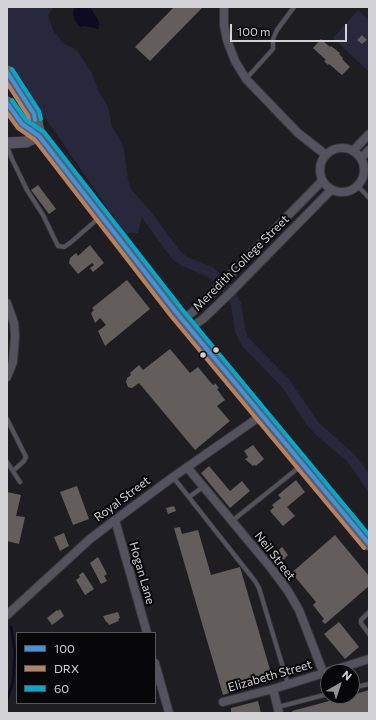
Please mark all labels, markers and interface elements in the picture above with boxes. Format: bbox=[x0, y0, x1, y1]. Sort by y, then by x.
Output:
scale bar bbox=[232, 16, 349, 42]
text: 100 m bbox=[237, 24, 271, 38]
street label: Meredith College Street bbox=[190, 212, 292, 314]
unlabelled marker bbox=[211, 345, 221, 355]
unlabelled marker bbox=[198, 350, 208, 360]
street label: Royal Street bbox=[91, 473, 153, 525]
street label: Neil Street bbox=[252, 529, 298, 583]
street label: Hogan Lane bbox=[126, 540, 158, 606]
legend bbox=[16, 632, 156, 704]
text: 100 bbox=[54, 641, 75, 655]
street label: Elizabeth Street bbox=[226, 657, 314, 695]
text: DRX bbox=[54, 661, 79, 675]
north arrow bbox=[320, 664, 360, 704]
text: N bbox=[340, 667, 355, 683]
text: 60 bbox=[54, 681, 69, 695]

